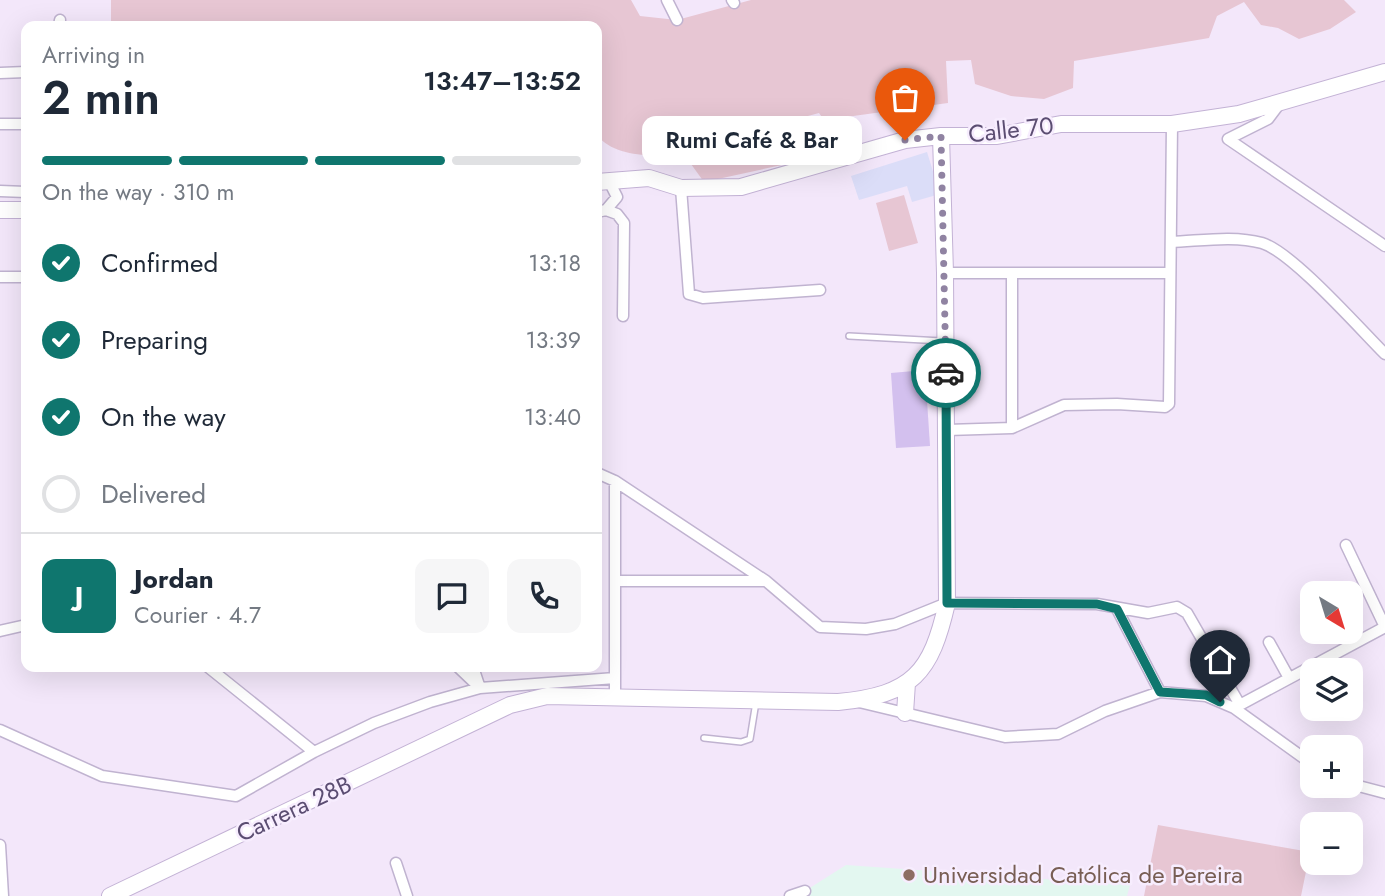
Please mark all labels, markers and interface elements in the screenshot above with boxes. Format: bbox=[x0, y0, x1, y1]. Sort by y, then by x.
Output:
text: Arriving in bbox=[42, 38, 145, 72]
text: 13:47–13:52 bbox=[423, 62, 581, 100]
text: 2 min bbox=[42, 65, 160, 131]
pin bbox=[875, 68, 935, 140]
icon: bag bbox=[886, 79, 924, 117]
street label: Calle 70 bbox=[967, 108, 1055, 151]
callout: Rumi Café & Bar bbox=[642, 116, 863, 164]
text: Rumi Café & Bar bbox=[665, 123, 839, 157]
text: On the way · 310 m bbox=[42, 175, 234, 209]
icon: check bbox=[42, 244, 80, 282]
text: Confirmed bbox=[101, 244, 218, 282]
text: 13:18 bbox=[528, 246, 581, 280]
icon: check bbox=[42, 321, 80, 359]
text: Preparing bbox=[101, 321, 208, 359]
text: 13:39 bbox=[525, 323, 581, 357]
courier bbox=[911, 338, 981, 408]
icon: car bbox=[927, 354, 965, 392]
icon: check bbox=[42, 398, 80, 436]
text: On the way bbox=[101, 398, 226, 436]
text: 13:40 bbox=[524, 400, 581, 434]
text: Delivered bbox=[101, 475, 206, 513]
button: chat bbox=[415, 559, 489, 633]
button: phone bbox=[507, 559, 581, 633]
text: Jordan bbox=[134, 560, 214, 598]
text: J bbox=[75, 577, 83, 615]
north arrow bbox=[1300, 581, 1363, 644]
map controls bbox=[1300, 581, 1363, 875]
text: Courier · 4.7 bbox=[134, 598, 261, 632]
pin bbox=[1190, 630, 1250, 702]
icon: home bbox=[1201, 641, 1239, 679]
button: layers bbox=[1300, 658, 1363, 721]
button: + bbox=[1300, 735, 1363, 798]
street label: Carrera 28B bbox=[230, 767, 357, 851]
button: − bbox=[1300, 812, 1363, 875]
place label: Universidad Católica de Pereira bbox=[923, 857, 1243, 892]
marker: Universidad Católica de Pereira bbox=[901, 867, 917, 883]

